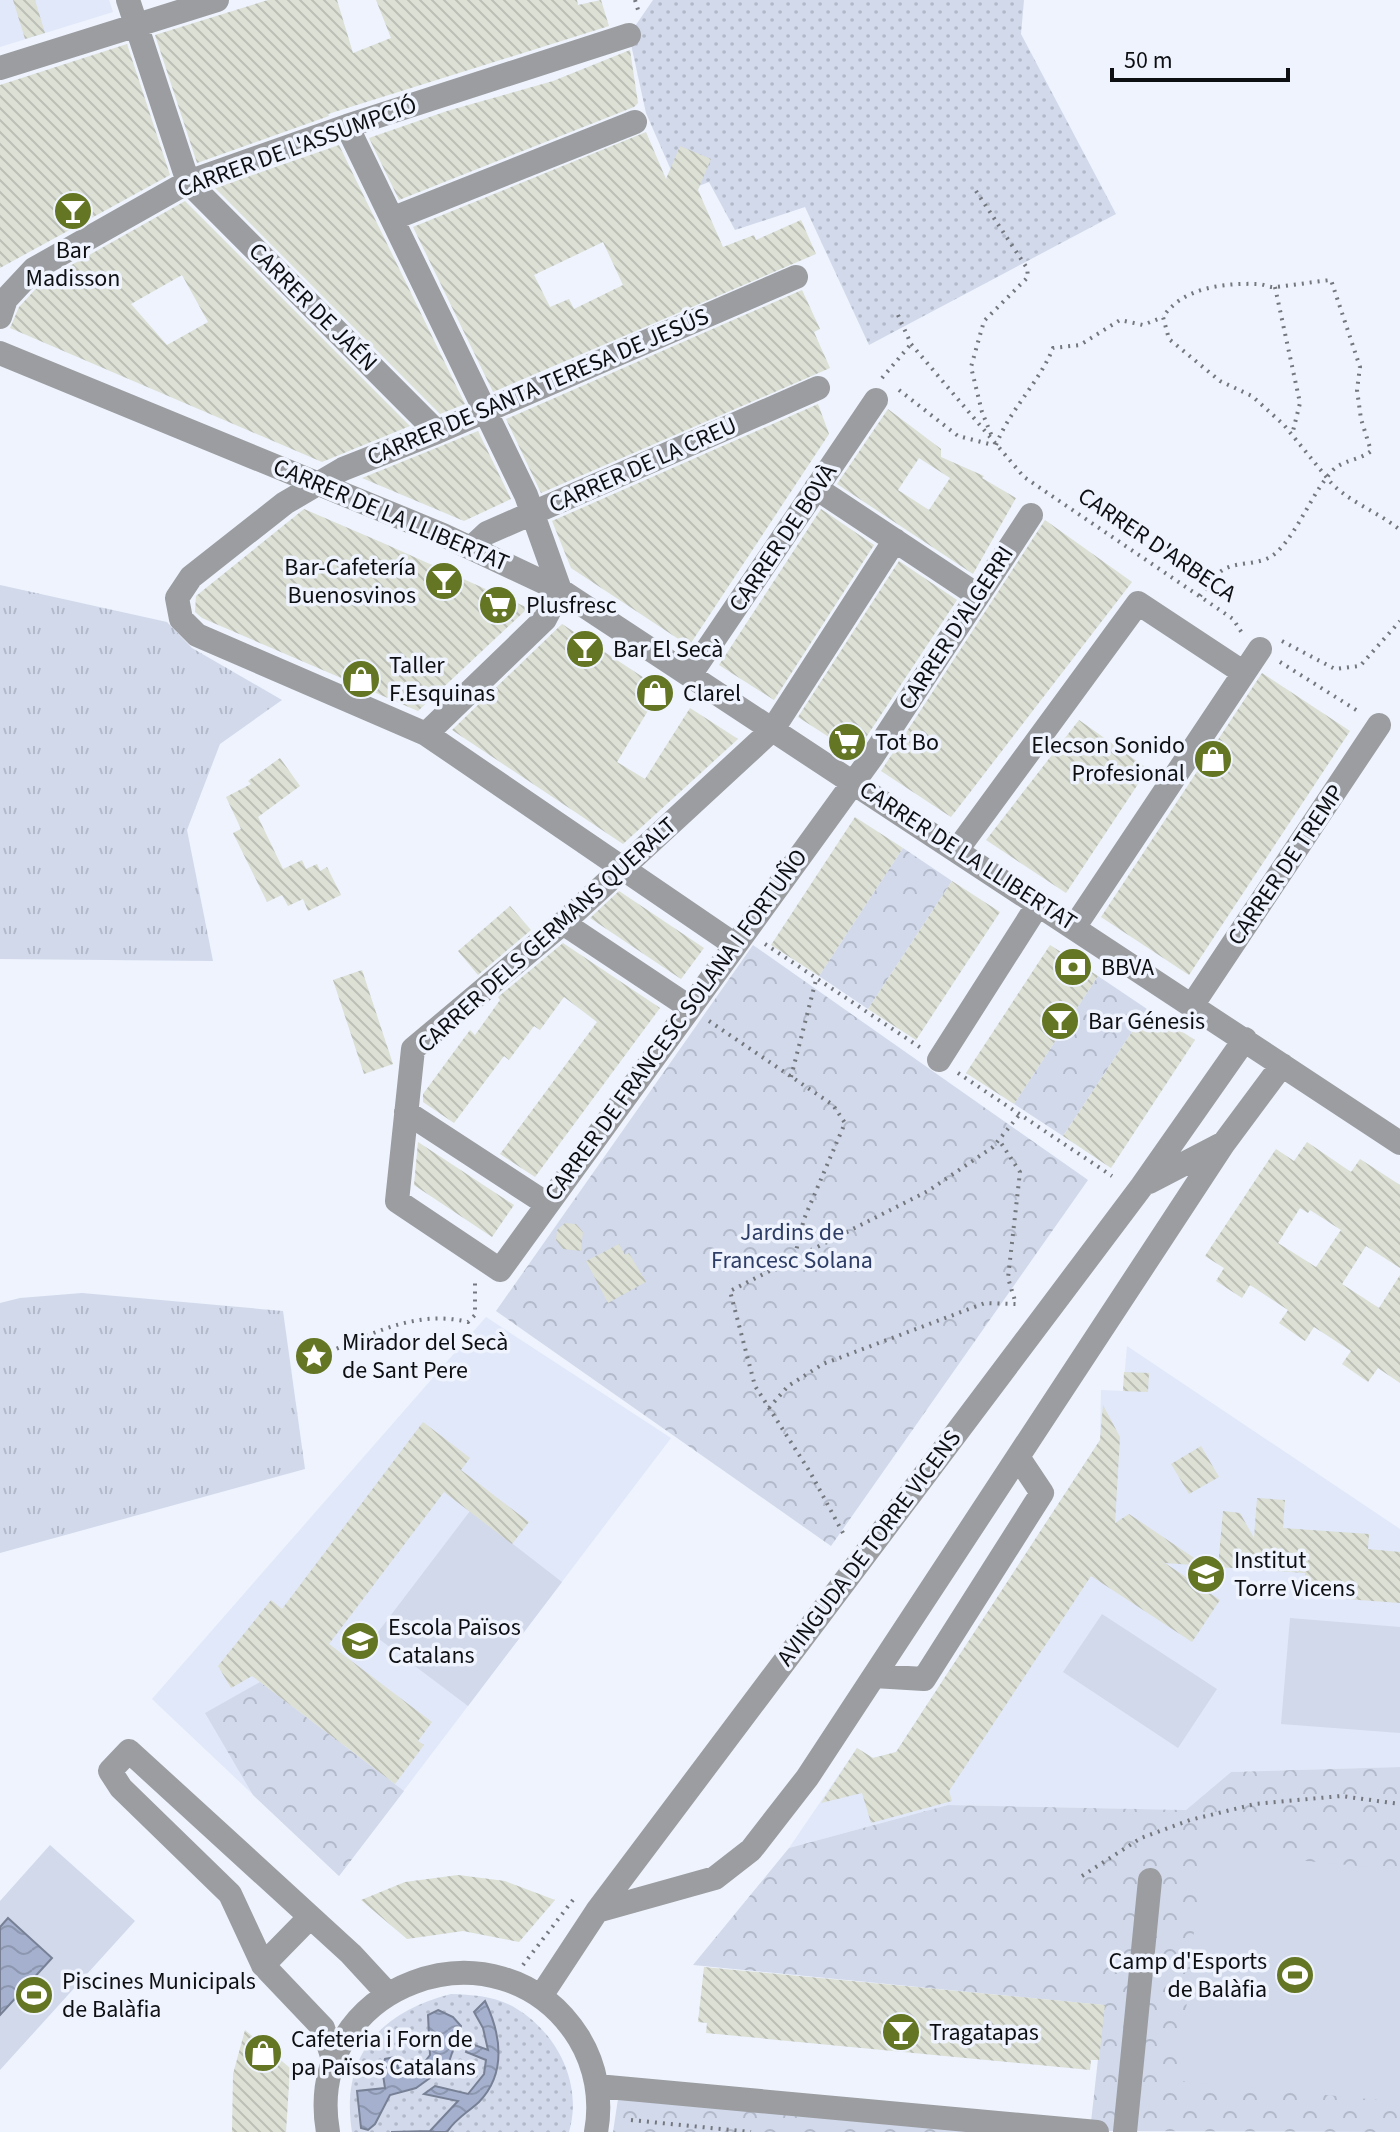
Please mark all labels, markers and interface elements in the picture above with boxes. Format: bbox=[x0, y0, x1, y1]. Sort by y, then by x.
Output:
scale bar bbox=[1112, 32, 1288, 82]
text: 50 m bbox=[1124, 43, 1173, 78]
street label: CARRER DE L'ASSUMPCIÓ bbox=[172, 87, 422, 207]
bar icon: Bar Madisson bbox=[52, 190, 94, 232]
place label: Bar Madisson bbox=[25, 233, 121, 296]
street label: CARRER DE JAÉN bbox=[240, 234, 386, 380]
street label: CARRER DE SANTA TERESA DE JESÚS bbox=[362, 299, 714, 475]
street label: CARRER DE LA CREU bbox=[543, 408, 743, 522]
street label: CARRER DE LA LLIBERTAT bbox=[268, 449, 514, 581]
street label: CARRER DE BOVÀ bbox=[720, 457, 846, 619]
street label: CARRER D'ARBECA bbox=[1071, 479, 1243, 611]
street label: CARRER D'ALGERRI bbox=[890, 539, 1022, 717]
place label: Bar-Cafetería Buenosvinos bbox=[284, 550, 416, 613]
bar icon: Bar-Cafetería Buenosvinos bbox=[423, 560, 465, 602]
supermarket icon: Plusfresc bbox=[477, 584, 519, 626]
place label: Plusfresc bbox=[526, 588, 617, 623]
bar icon: Bar El Secà bbox=[564, 628, 606, 670]
place label: Bar El Secà bbox=[613, 632, 723, 667]
place label: Taller F.Esquinas bbox=[389, 648, 495, 711]
shop icon: Taller F.Esquinas bbox=[340, 658, 382, 700]
shop icon: Clarel bbox=[634, 672, 676, 714]
place label: Clarel bbox=[683, 676, 741, 711]
supermarket icon: Tot Bo bbox=[826, 721, 868, 763]
place label: Tot Bo bbox=[875, 725, 939, 760]
place label: Elecson Sonido Profesional bbox=[1031, 728, 1185, 791]
shop icon: Elecson Sonido Profesional bbox=[1192, 738, 1234, 780]
street label: CARRER DE LA LLIBERTAT bbox=[852, 772, 1084, 940]
street label: CARRER DE TREMP bbox=[1219, 777, 1353, 953]
street label: CARRER DELS GERMANS QUERALT bbox=[410, 809, 685, 1061]
street label: CARRER DE FRANCESC SOLANA I FORTUÑO bbox=[536, 842, 816, 1208]
bank icon: BBVA bbox=[1052, 946, 1094, 988]
place label: BBVA bbox=[1101, 950, 1154, 985]
bar icon: Bar Génesis bbox=[1039, 1000, 1081, 1042]
place label: Bar Génesis bbox=[1088, 1004, 1205, 1039]
park label: Jardins de Francesc Solana bbox=[711, 1215, 873, 1278]
place label: Mirador del Secà de Sant Pere bbox=[342, 1325, 508, 1388]
place icon: Mirador del Secà de Sant Pere bbox=[293, 1335, 335, 1377]
street label: AVINGUDA DE TORRE VICENS bbox=[768, 1422, 970, 1674]
place label: Institut Torre Vicens bbox=[1234, 1543, 1355, 1606]
school or university icon: Institut Torre Vicens bbox=[1185, 1553, 1227, 1595]
place label: Escola Països Catalans bbox=[388, 1610, 521, 1673]
school or university icon: Escola Països Catalans bbox=[339, 1620, 381, 1662]
place label: Camp d'Esports de Balàfia bbox=[1109, 1944, 1267, 2007]
sports icon: Camp d'Esports de Balàfia bbox=[1274, 1954, 1316, 1996]
place label: Piscines Municipals de Balàfia bbox=[62, 1964, 256, 2027]
sports icon: Piscines Municipals de Balàfia bbox=[13, 1974, 55, 2016]
bar icon: Tragatapas bbox=[880, 2011, 922, 2053]
place label: Tragatapas bbox=[929, 2015, 1039, 2050]
place label: Cafeteria i Forn de pa Països Catalans bbox=[291, 2022, 476, 2085]
shop icon: Cafeteria i Forn de pa Països Catalans bbox=[242, 2032, 284, 2074]

